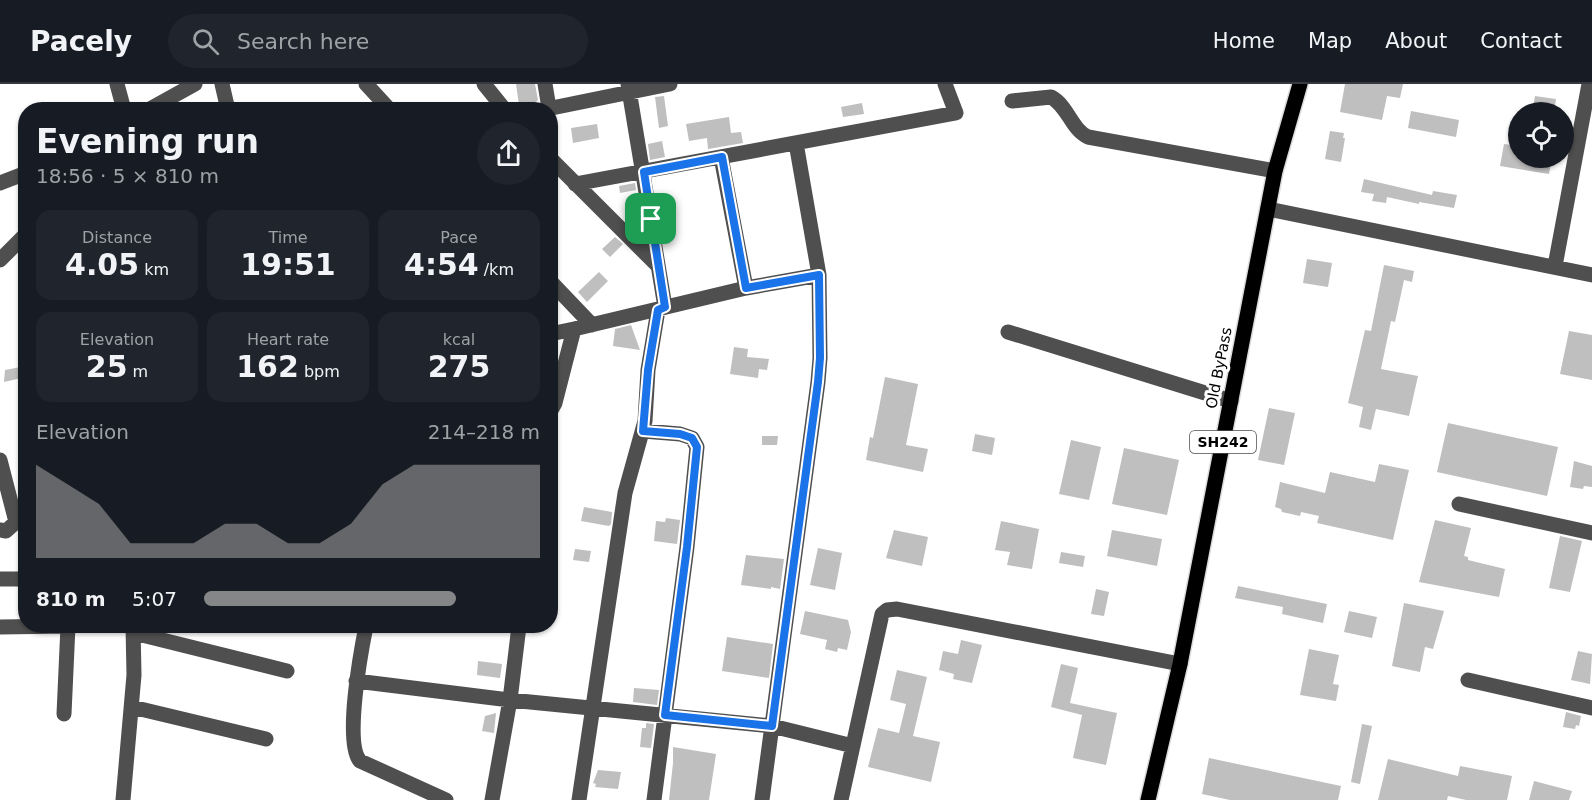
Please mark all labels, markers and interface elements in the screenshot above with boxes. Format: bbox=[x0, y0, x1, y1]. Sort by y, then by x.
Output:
search box bbox=[168, 14, 588, 68]
text: Pacely bbox=[30, 25, 132, 58]
icon: search bbox=[189, 25, 222, 58]
text: Search here bbox=[237, 29, 369, 54]
text: Home bbox=[1213, 29, 1275, 53]
text: Map bbox=[1308, 29, 1352, 53]
text: About bbox=[1385, 29, 1447, 53]
text: Contact bbox=[1480, 29, 1562, 53]
map controls bbox=[1508, 102, 1574, 168]
button: locate bbox=[1508, 102, 1574, 168]
text: Evening run bbox=[36, 122, 259, 161]
button: share bbox=[477, 122, 540, 185]
text: 18:56 · 5 × 810 m bbox=[36, 164, 219, 188]
pin bbox=[625, 193, 676, 244]
icon: arrive bbox=[634, 202, 667, 235]
text: Distance bbox=[82, 228, 152, 247]
text: Time bbox=[268, 228, 308, 247]
text: Pace bbox=[440, 228, 478, 247]
text: 4.05 bbox=[65, 247, 139, 282]
text: 19:51 bbox=[240, 247, 336, 282]
text: 4:54 bbox=[404, 247, 479, 282]
text: km bbox=[139, 260, 169, 279]
text: /km bbox=[479, 260, 514, 279]
street label: Old ByPass bbox=[1202, 326, 1236, 410]
text: Elevation bbox=[80, 330, 154, 349]
text: Heart rate bbox=[247, 330, 329, 349]
text: kcal bbox=[443, 330, 475, 349]
text: 25 bbox=[86, 349, 128, 384]
text: 162 bbox=[236, 349, 299, 384]
text: 275 bbox=[428, 349, 490, 384]
text: m bbox=[128, 362, 148, 381]
text: bpm bbox=[299, 362, 340, 381]
text: Elevation bbox=[36, 420, 129, 444]
text: 214–218 m bbox=[428, 420, 540, 444]
road number: SH242 bbox=[1190, 431, 1256, 453]
text: 810 m bbox=[36, 587, 106, 611]
text: 5:07 bbox=[132, 587, 177, 611]

